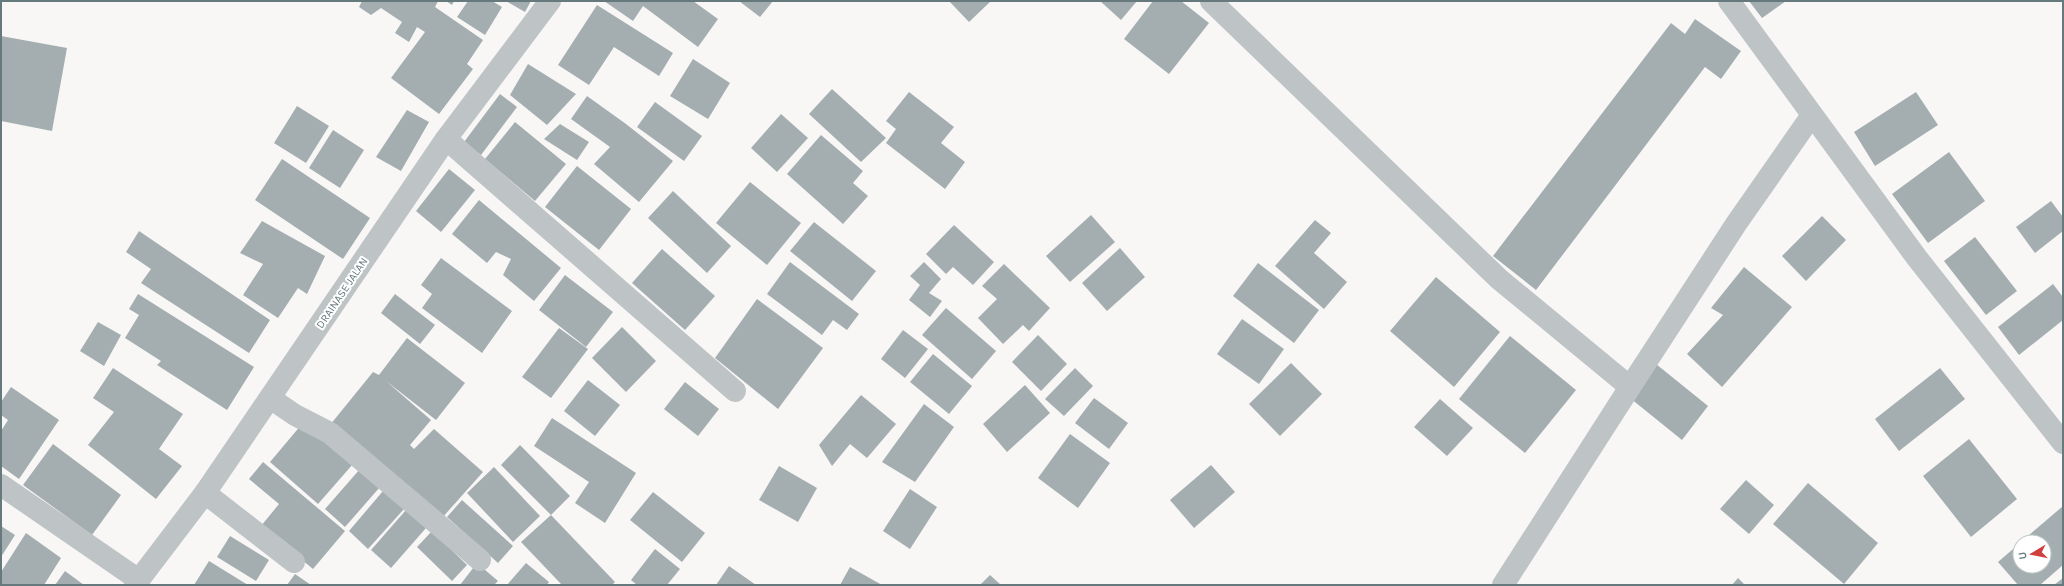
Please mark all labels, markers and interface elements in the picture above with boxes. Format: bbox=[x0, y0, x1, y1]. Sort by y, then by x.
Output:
street label: DRAINASE JALAN bbox=[314, 255, 370, 331]
north arrow bbox=[2012, 534, 2052, 574]
text: U bbox=[2016, 551, 2030, 561]

